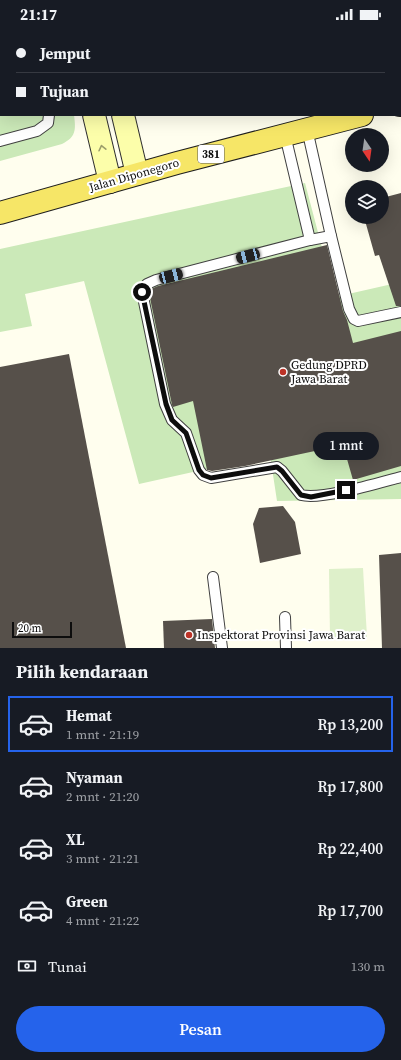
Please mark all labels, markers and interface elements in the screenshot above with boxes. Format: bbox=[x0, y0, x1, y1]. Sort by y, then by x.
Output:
text: 21:17 bbox=[20, 4, 57, 25]
text: Jemput bbox=[40, 43, 90, 64]
text: Tujuan bbox=[40, 81, 89, 102]
north arrow bbox=[345, 128, 389, 172]
map controls bbox=[345, 128, 389, 224]
one-way arrow bbox=[99, 145, 107, 152]
road number: 381 bbox=[198, 145, 224, 163]
street label: Jalan Diponegoro bbox=[86, 154, 181, 196]
button: layers bbox=[345, 180, 389, 224]
car bbox=[235, 247, 261, 265]
car bbox=[158, 267, 184, 285]
route start bbox=[133, 283, 151, 301]
place label: Gedung DPRD Jawa Barat bbox=[290, 357, 367, 387]
marker: Gedung DPRD Jawa Barat bbox=[278, 367, 288, 377]
callout: 1 mnt bbox=[313, 432, 379, 460]
text: 1 mnt bbox=[329, 437, 363, 454]
route end bbox=[337, 481, 355, 499]
scale bar bbox=[12, 620, 72, 639]
text: 20 m bbox=[18, 621, 41, 636]
place label: Inspektorat Provinsi Jawa Barat bbox=[197, 627, 365, 643]
marker: Inspektorat Provinsi Jawa Barat bbox=[184, 630, 194, 640]
text: Pilih kendaraan bbox=[16, 659, 148, 684]
text: Hemat bbox=[66, 705, 112, 726]
icon: car bbox=[18, 706, 54, 742]
text: Rp 13,200 bbox=[317, 714, 383, 735]
text: 1 mnt · 21:19 bbox=[66, 726, 139, 743]
text: Nyaman bbox=[66, 767, 123, 788]
icon: car bbox=[18, 768, 54, 804]
text: Rp 17,800 bbox=[317, 776, 383, 797]
text: 2 mnt · 21:20 bbox=[66, 788, 139, 805]
text: XL bbox=[66, 829, 85, 850]
icon: car bbox=[18, 830, 54, 866]
text: Rp 22,400 bbox=[317, 838, 383, 859]
text: 3 mnt · 21:21 bbox=[66, 850, 139, 867]
text: Green bbox=[66, 891, 108, 912]
icon: car bbox=[18, 892, 54, 928]
text: Rp 17,700 bbox=[317, 900, 383, 921]
text: 4 mnt · 21:22 bbox=[66, 912, 139, 929]
icon: cash bbox=[16, 955, 38, 977]
text: Tunai bbox=[48, 956, 87, 977]
text: 130 m bbox=[351, 958, 385, 975]
button: Pesan bbox=[16, 1006, 385, 1052]

